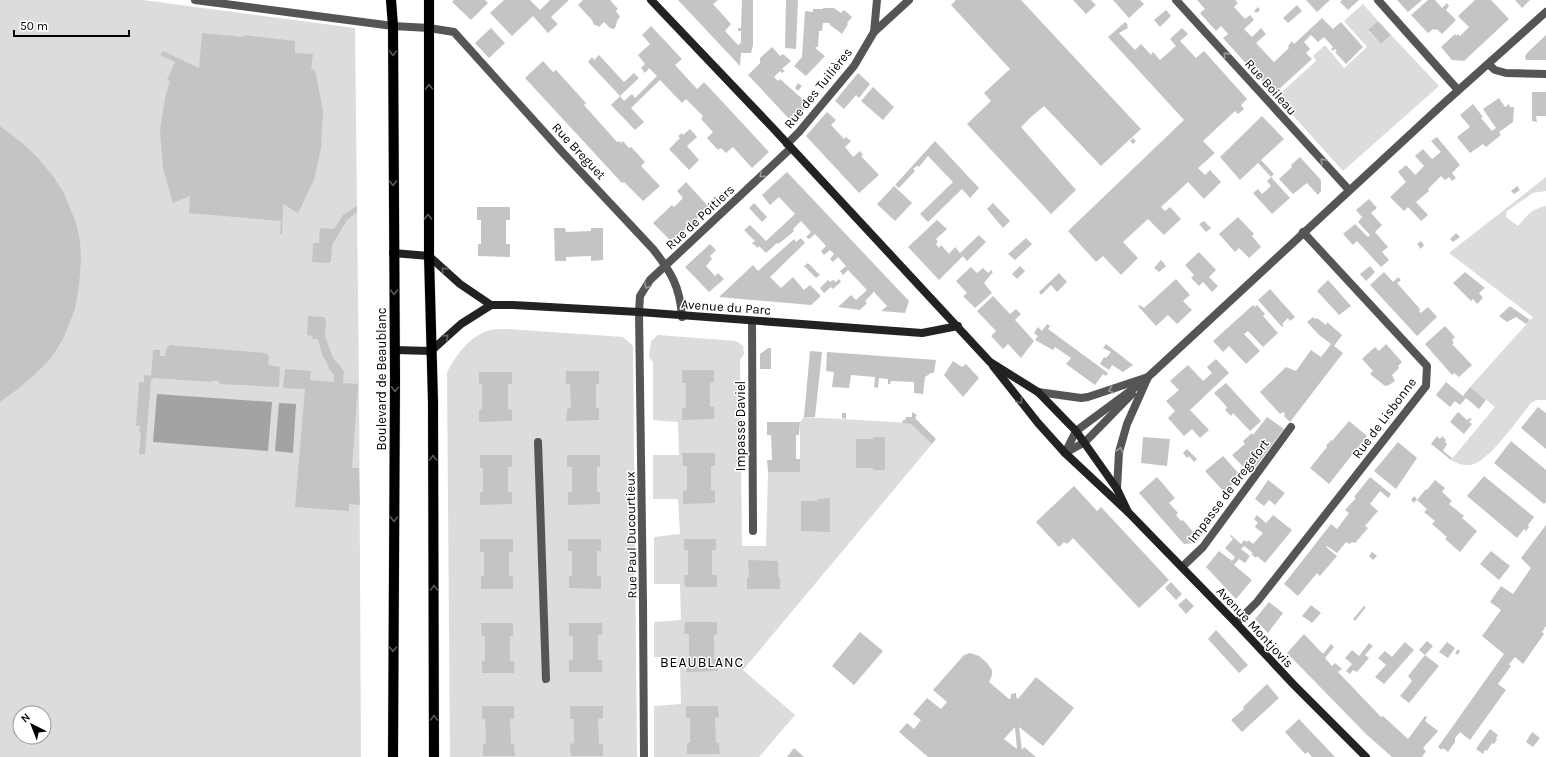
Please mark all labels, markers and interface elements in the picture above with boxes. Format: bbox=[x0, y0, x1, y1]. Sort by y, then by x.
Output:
scale bar bbox=[14, 12, 129, 38]
text: 50 m bbox=[20, 19, 48, 33]
street label: Rue des Tuilières bbox=[781, 44, 855, 131]
one-way arrow bbox=[389, 50, 397, 56]
one-way arrow bbox=[1223, 52, 1230, 59]
street label: Rue Boileau bbox=[1242, 56, 1300, 118]
one-way arrow bbox=[425, 84, 433, 90]
street label: Rue Breguet bbox=[549, 120, 609, 182]
one-way arrow bbox=[1320, 158, 1327, 166]
one-way arrow bbox=[760, 170, 767, 177]
one-way arrow bbox=[389, 180, 397, 186]
street label: Rue de Poitiers bbox=[663, 181, 737, 253]
one-way arrow bbox=[424, 214, 432, 220]
one-way arrow bbox=[441, 267, 449, 275]
one-way arrow bbox=[644, 282, 651, 289]
one-way arrow bbox=[390, 289, 398, 295]
street label: Avenue du Parc bbox=[680, 296, 772, 318]
street label: Boulevard de Beaublanc bbox=[374, 308, 389, 450]
one-way arrow bbox=[441, 335, 449, 342]
street label: Rue de Lisbonne bbox=[1349, 374, 1419, 461]
street label: Impasse Daviel bbox=[733, 381, 748, 471]
one-way arrow bbox=[1107, 385, 1114, 393]
one-way arrow bbox=[391, 386, 399, 392]
one-way arrow bbox=[1016, 396, 1023, 403]
street label: Impasse de Bregefort bbox=[1184, 436, 1272, 546]
one-way arrow bbox=[1116, 447, 1124, 453]
one-way arrow bbox=[429, 455, 437, 461]
street label: Rue Paul Ducourtieux bbox=[622, 471, 640, 599]
one-way arrow bbox=[390, 516, 398, 522]
street label: Avenue Montjovis bbox=[1214, 583, 1296, 671]
one-way arrow bbox=[430, 585, 438, 591]
one-way arrow bbox=[389, 646, 397, 652]
district label: BEAUBLANC bbox=[660, 654, 744, 671]
north arrow bbox=[12, 705, 52, 745]
text: N bbox=[18, 710, 33, 725]
one-way arrow bbox=[430, 715, 438, 721]

